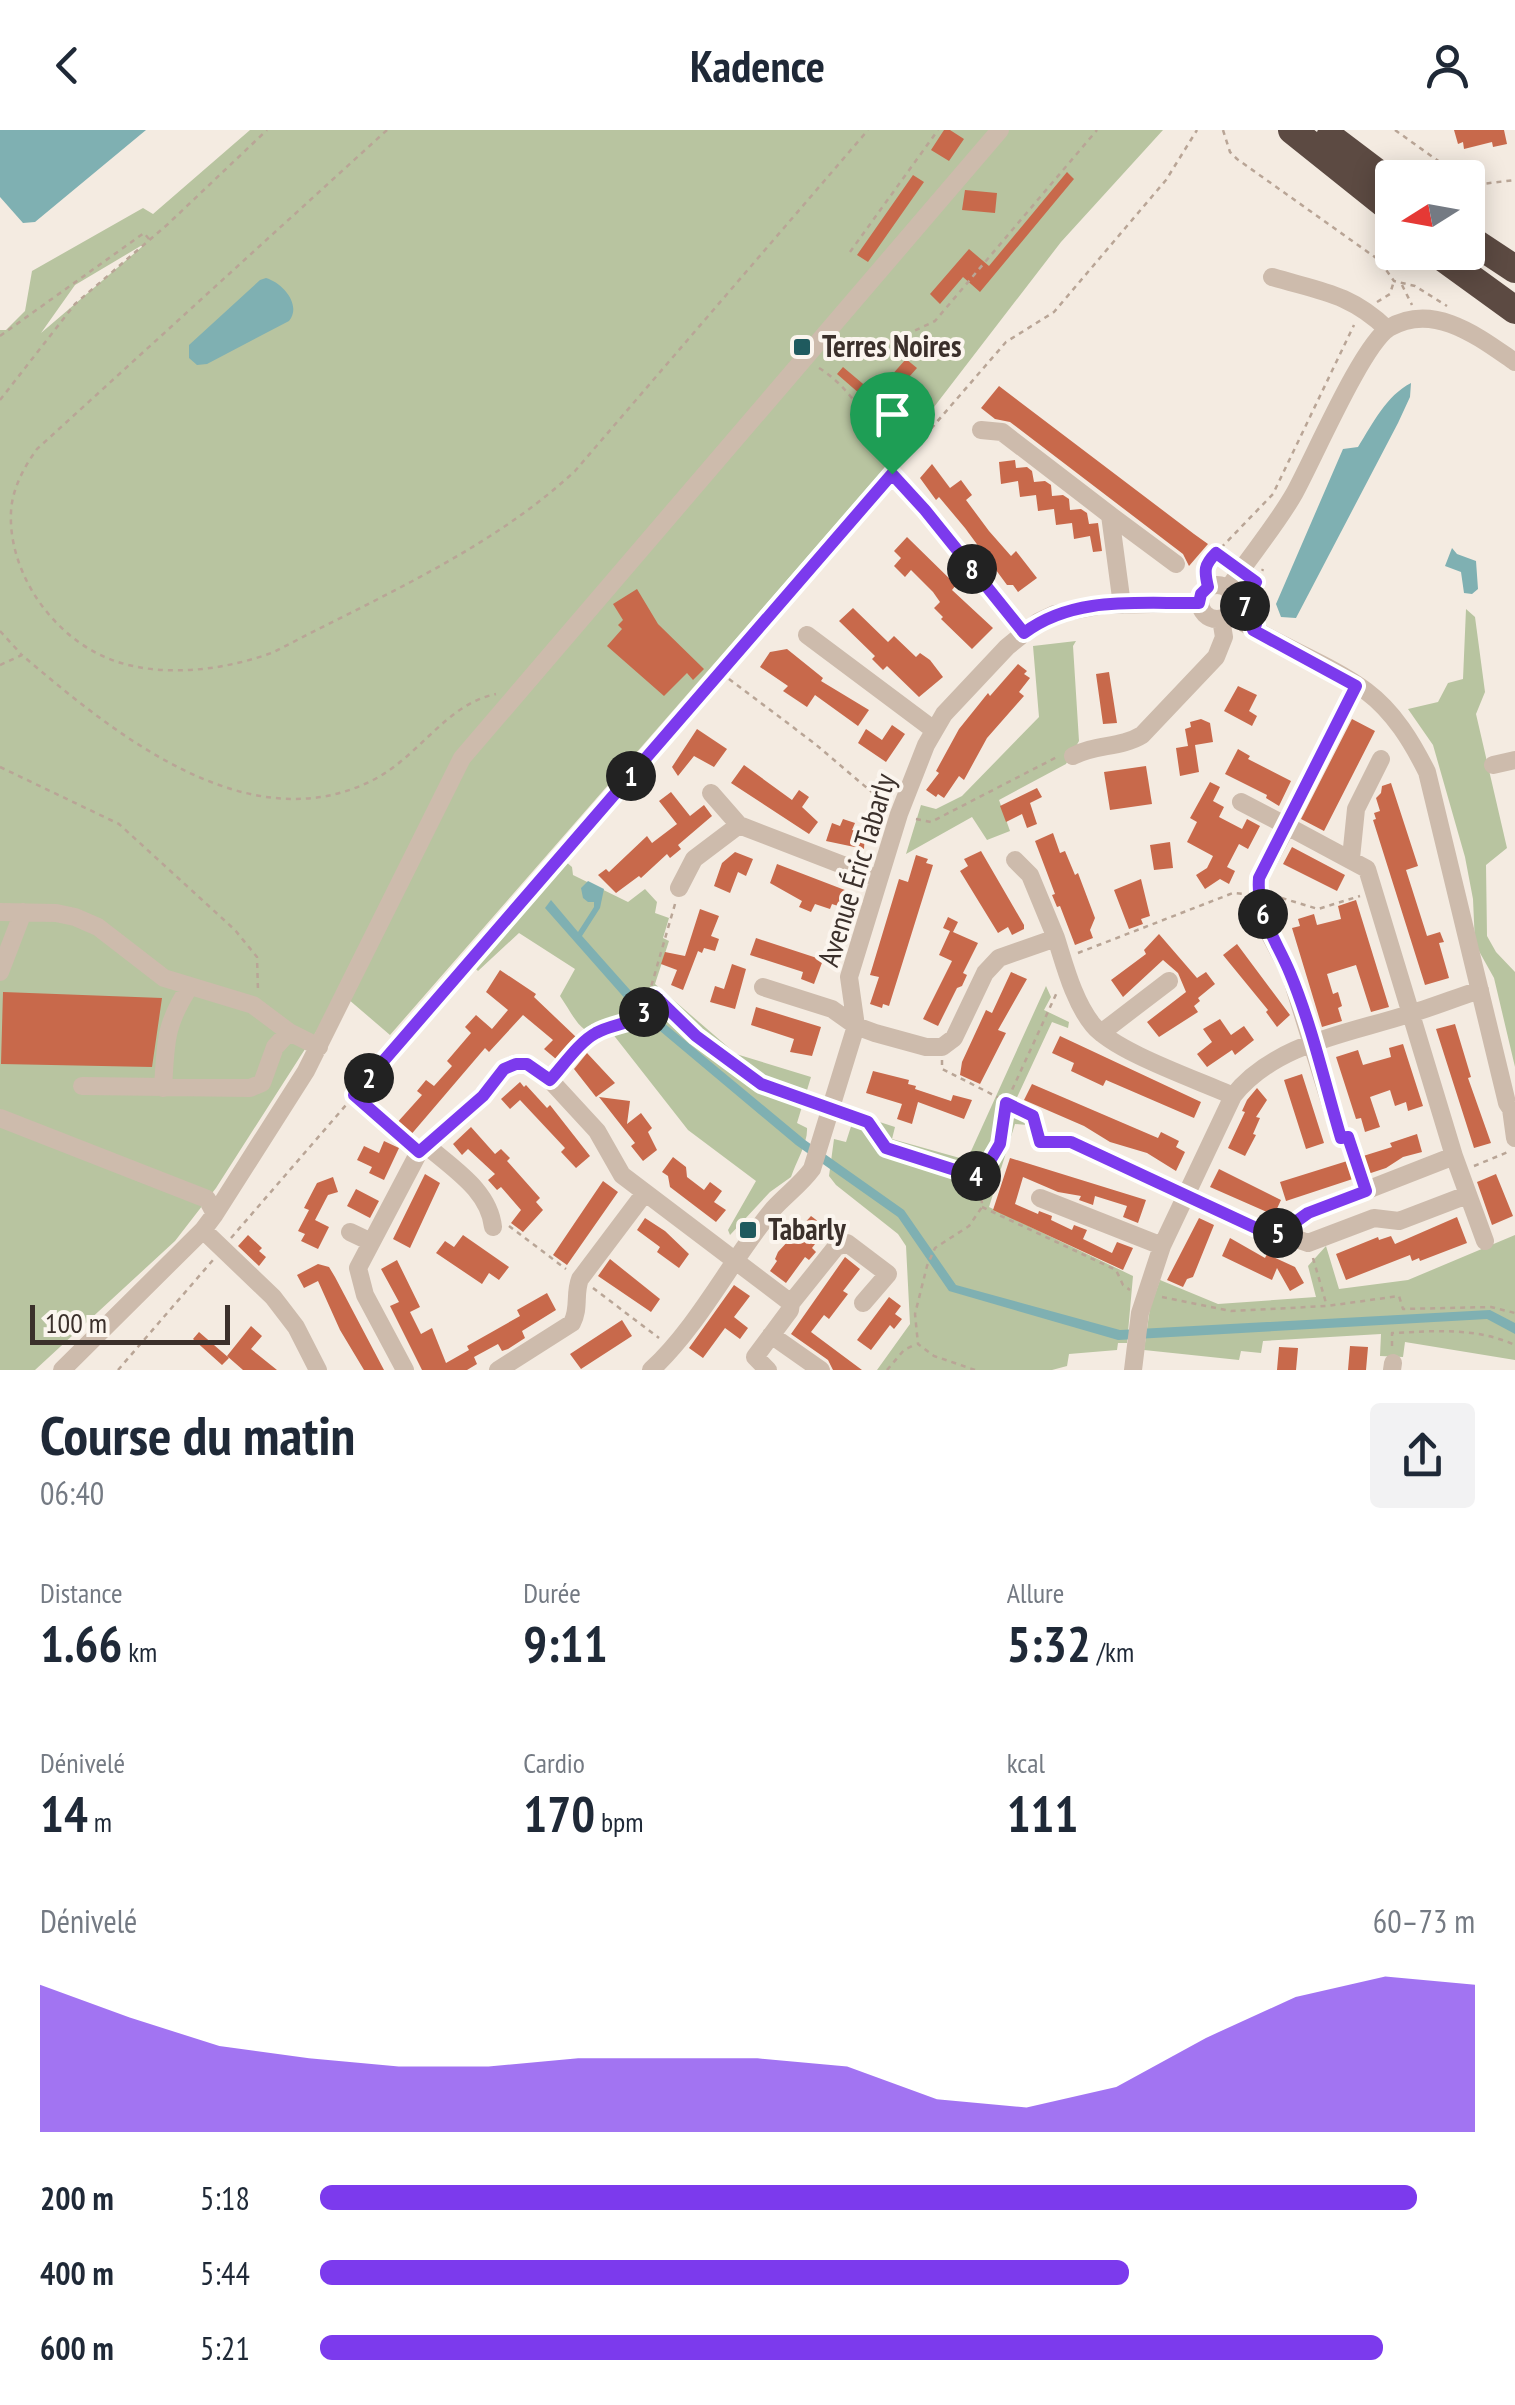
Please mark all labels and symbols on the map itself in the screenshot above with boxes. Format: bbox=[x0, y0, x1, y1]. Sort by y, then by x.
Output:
north arrow bbox=[1375, 160, 1485, 270]
place label: Terres Noires bbox=[822, 326, 961, 365]
marker: Terres Noires bbox=[791, 336, 813, 358]
pin bbox=[850, 372, 935, 475]
pin: 8 bbox=[947, 544, 997, 594]
pin: 7 bbox=[1220, 581, 1270, 631]
pin: 1 bbox=[606, 751, 656, 801]
street label: Avenue Éric Tabarly bbox=[808, 768, 904, 971]
pin: 6 bbox=[1238, 889, 1288, 939]
pin: 3 bbox=[619, 987, 669, 1037]
pin: 2 bbox=[344, 1053, 394, 1103]
pin: 4 bbox=[951, 1151, 1001, 1201]
pin: 5 bbox=[1253, 1208, 1303, 1258]
place label: Tabarly bbox=[768, 1209, 847, 1248]
marker: Tabarly bbox=[737, 1219, 759, 1241]
scale bar bbox=[30, 1300, 230, 1344]

